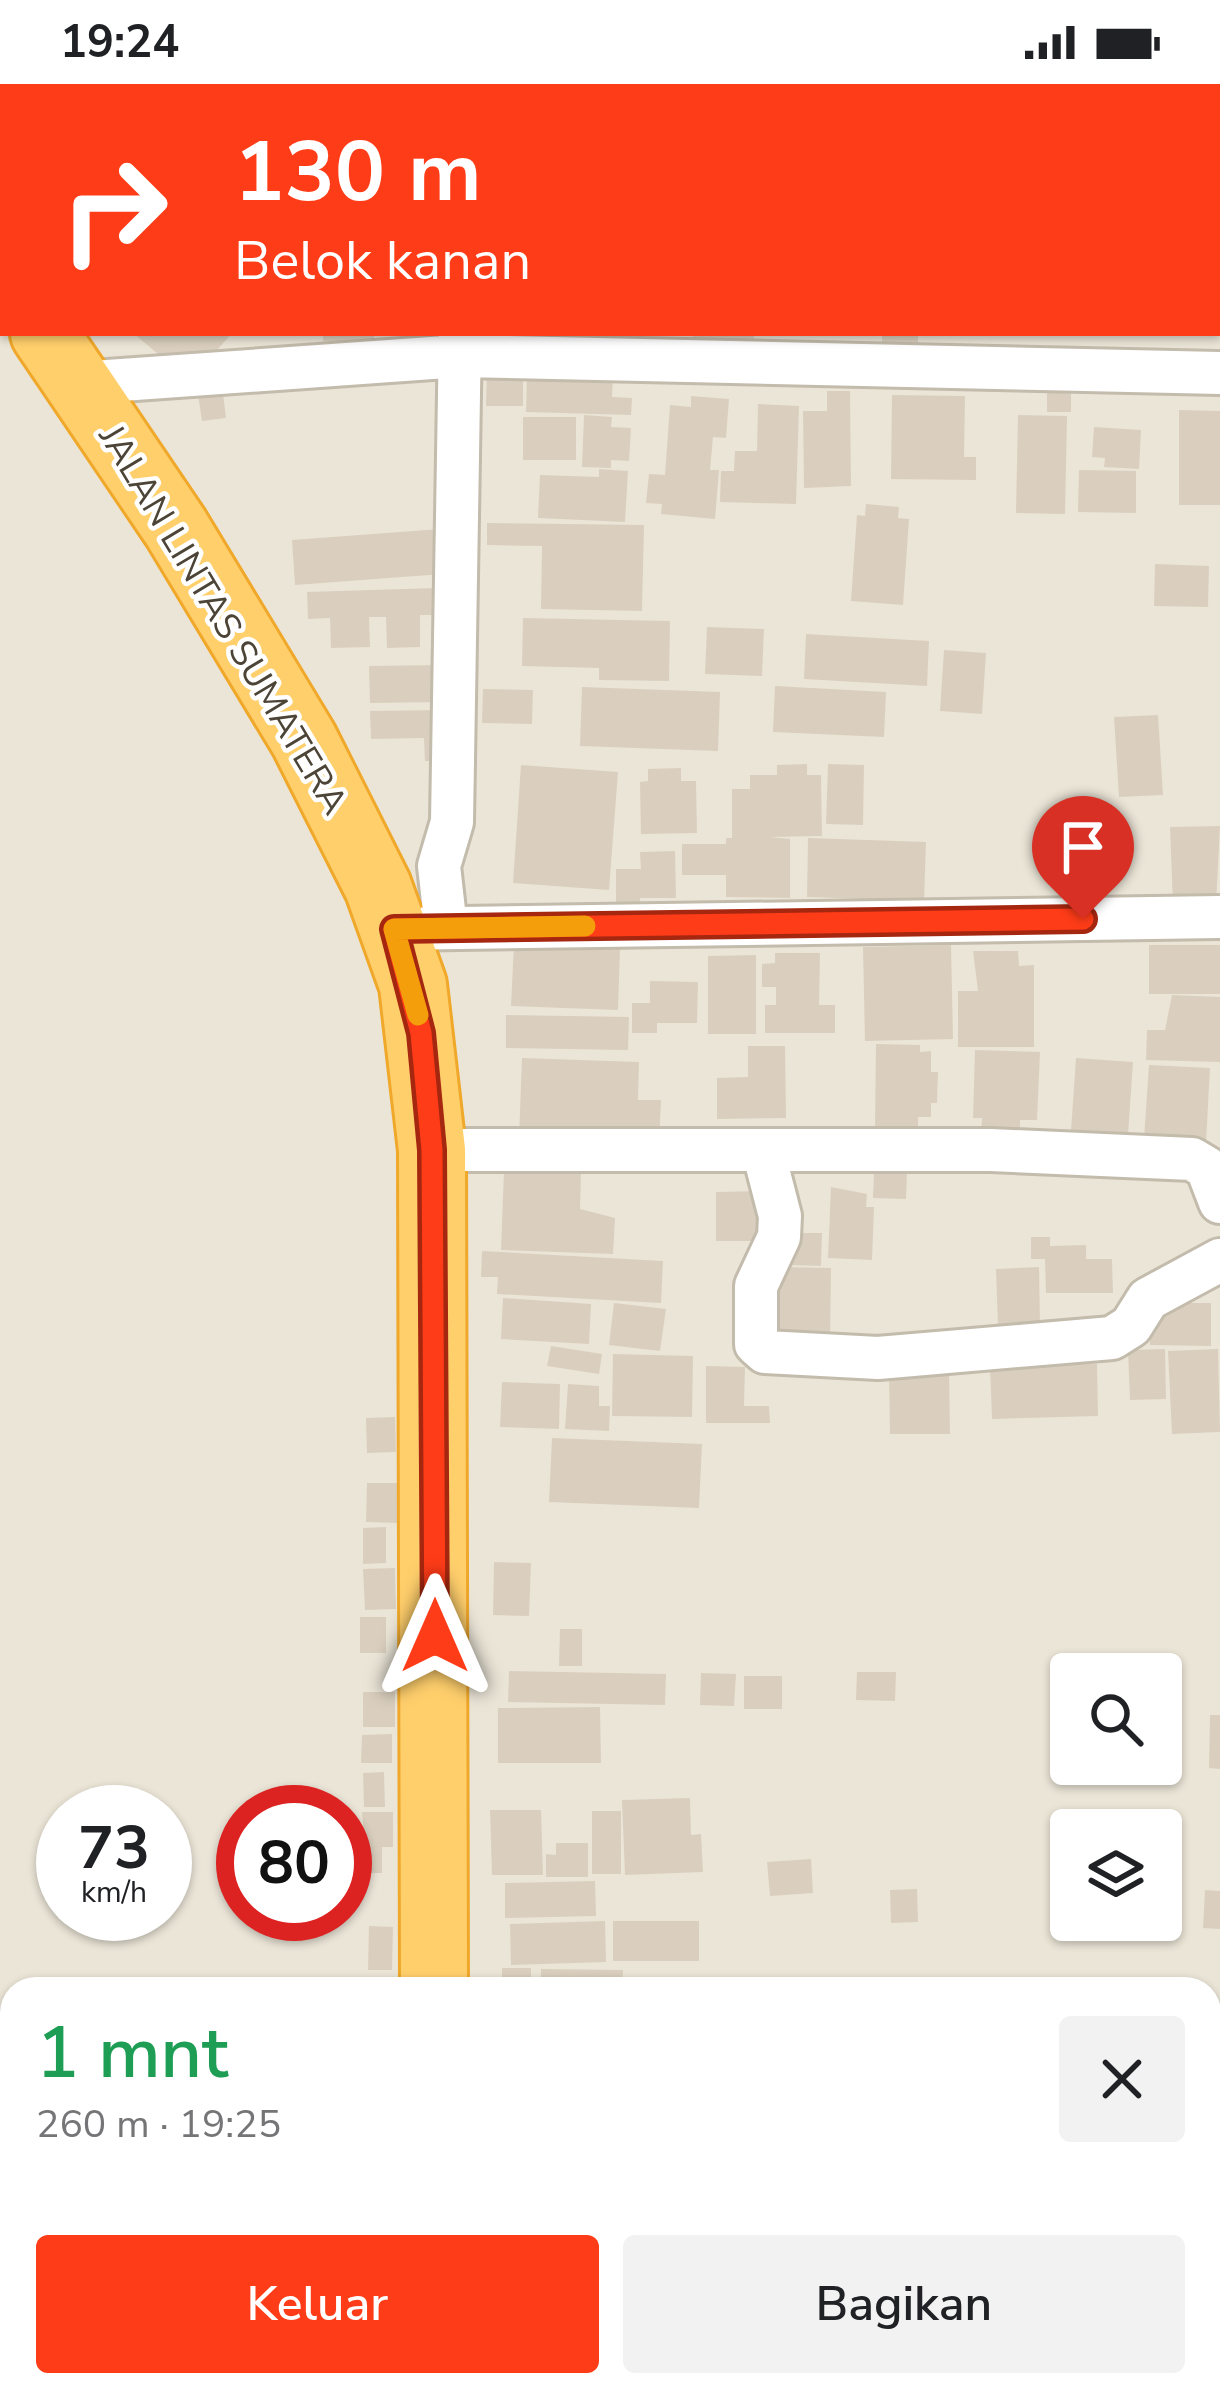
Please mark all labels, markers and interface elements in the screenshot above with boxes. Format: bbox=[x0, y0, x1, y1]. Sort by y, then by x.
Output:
text: 19:24 bbox=[60, 12, 179, 73]
text: 130 m bbox=[234, 115, 482, 230]
icon: right bbox=[36, 132, 192, 288]
text: Belok kanan bbox=[234, 224, 531, 298]
street label: JALAN LINTAS SUMATERA bbox=[87, 415, 359, 824]
pin bbox=[1032, 796, 1134, 919]
icon: arrive bbox=[1050, 814, 1116, 880]
position arrow bbox=[372, 1573, 498, 1699]
map controls bbox=[1050, 1653, 1182, 1941]
button: search bbox=[1050, 1653, 1182, 1785]
speed limit sign: 80 bbox=[216, 1785, 372, 1941]
text: 73 bbox=[78, 1807, 150, 1889]
button: layers bbox=[1050, 1809, 1182, 1941]
text: km/h bbox=[81, 1872, 147, 1913]
text: 1 mnt bbox=[36, 2004, 228, 2102]
button: close bbox=[1059, 2016, 1185, 2142]
text: 260 m · 19:25 bbox=[36, 2098, 281, 2151]
button: Keluar bbox=[36, 2235, 599, 2373]
button: Bagikan bbox=[623, 2235, 1185, 2373]

